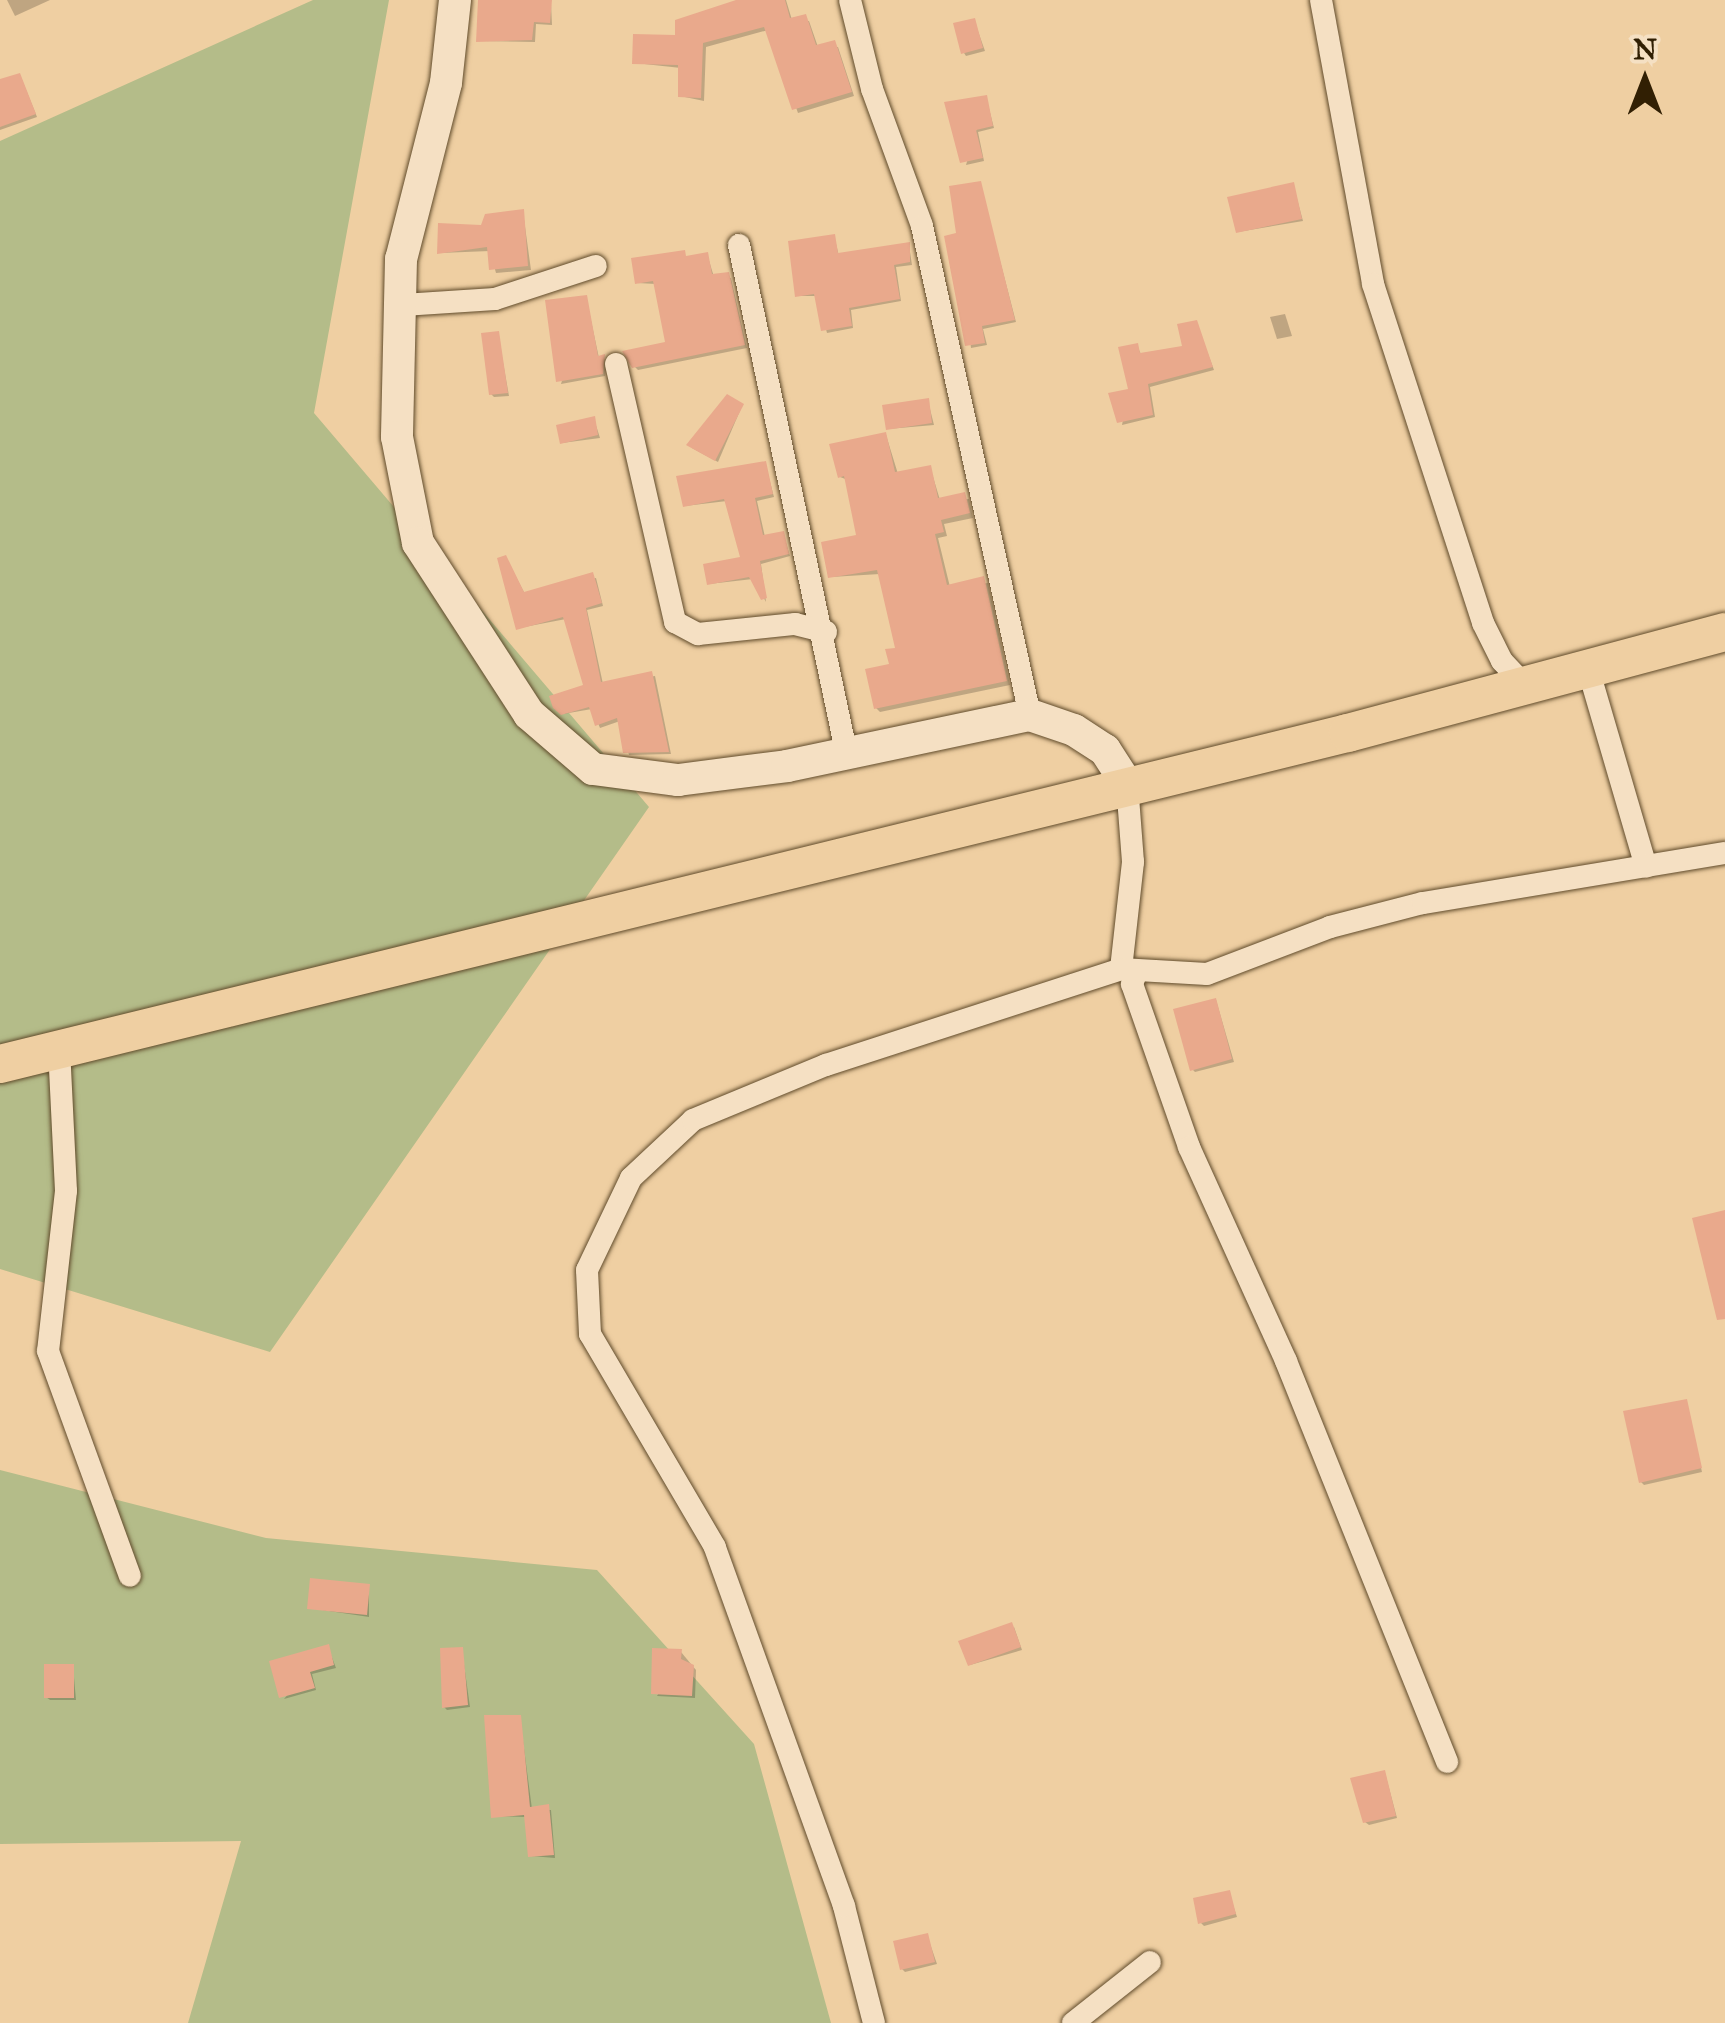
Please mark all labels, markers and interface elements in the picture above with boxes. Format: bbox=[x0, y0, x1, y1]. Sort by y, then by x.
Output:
north arrow bbox=[1595, 30, 1695, 130]
text: N bbox=[1633, 32, 1657, 67]

